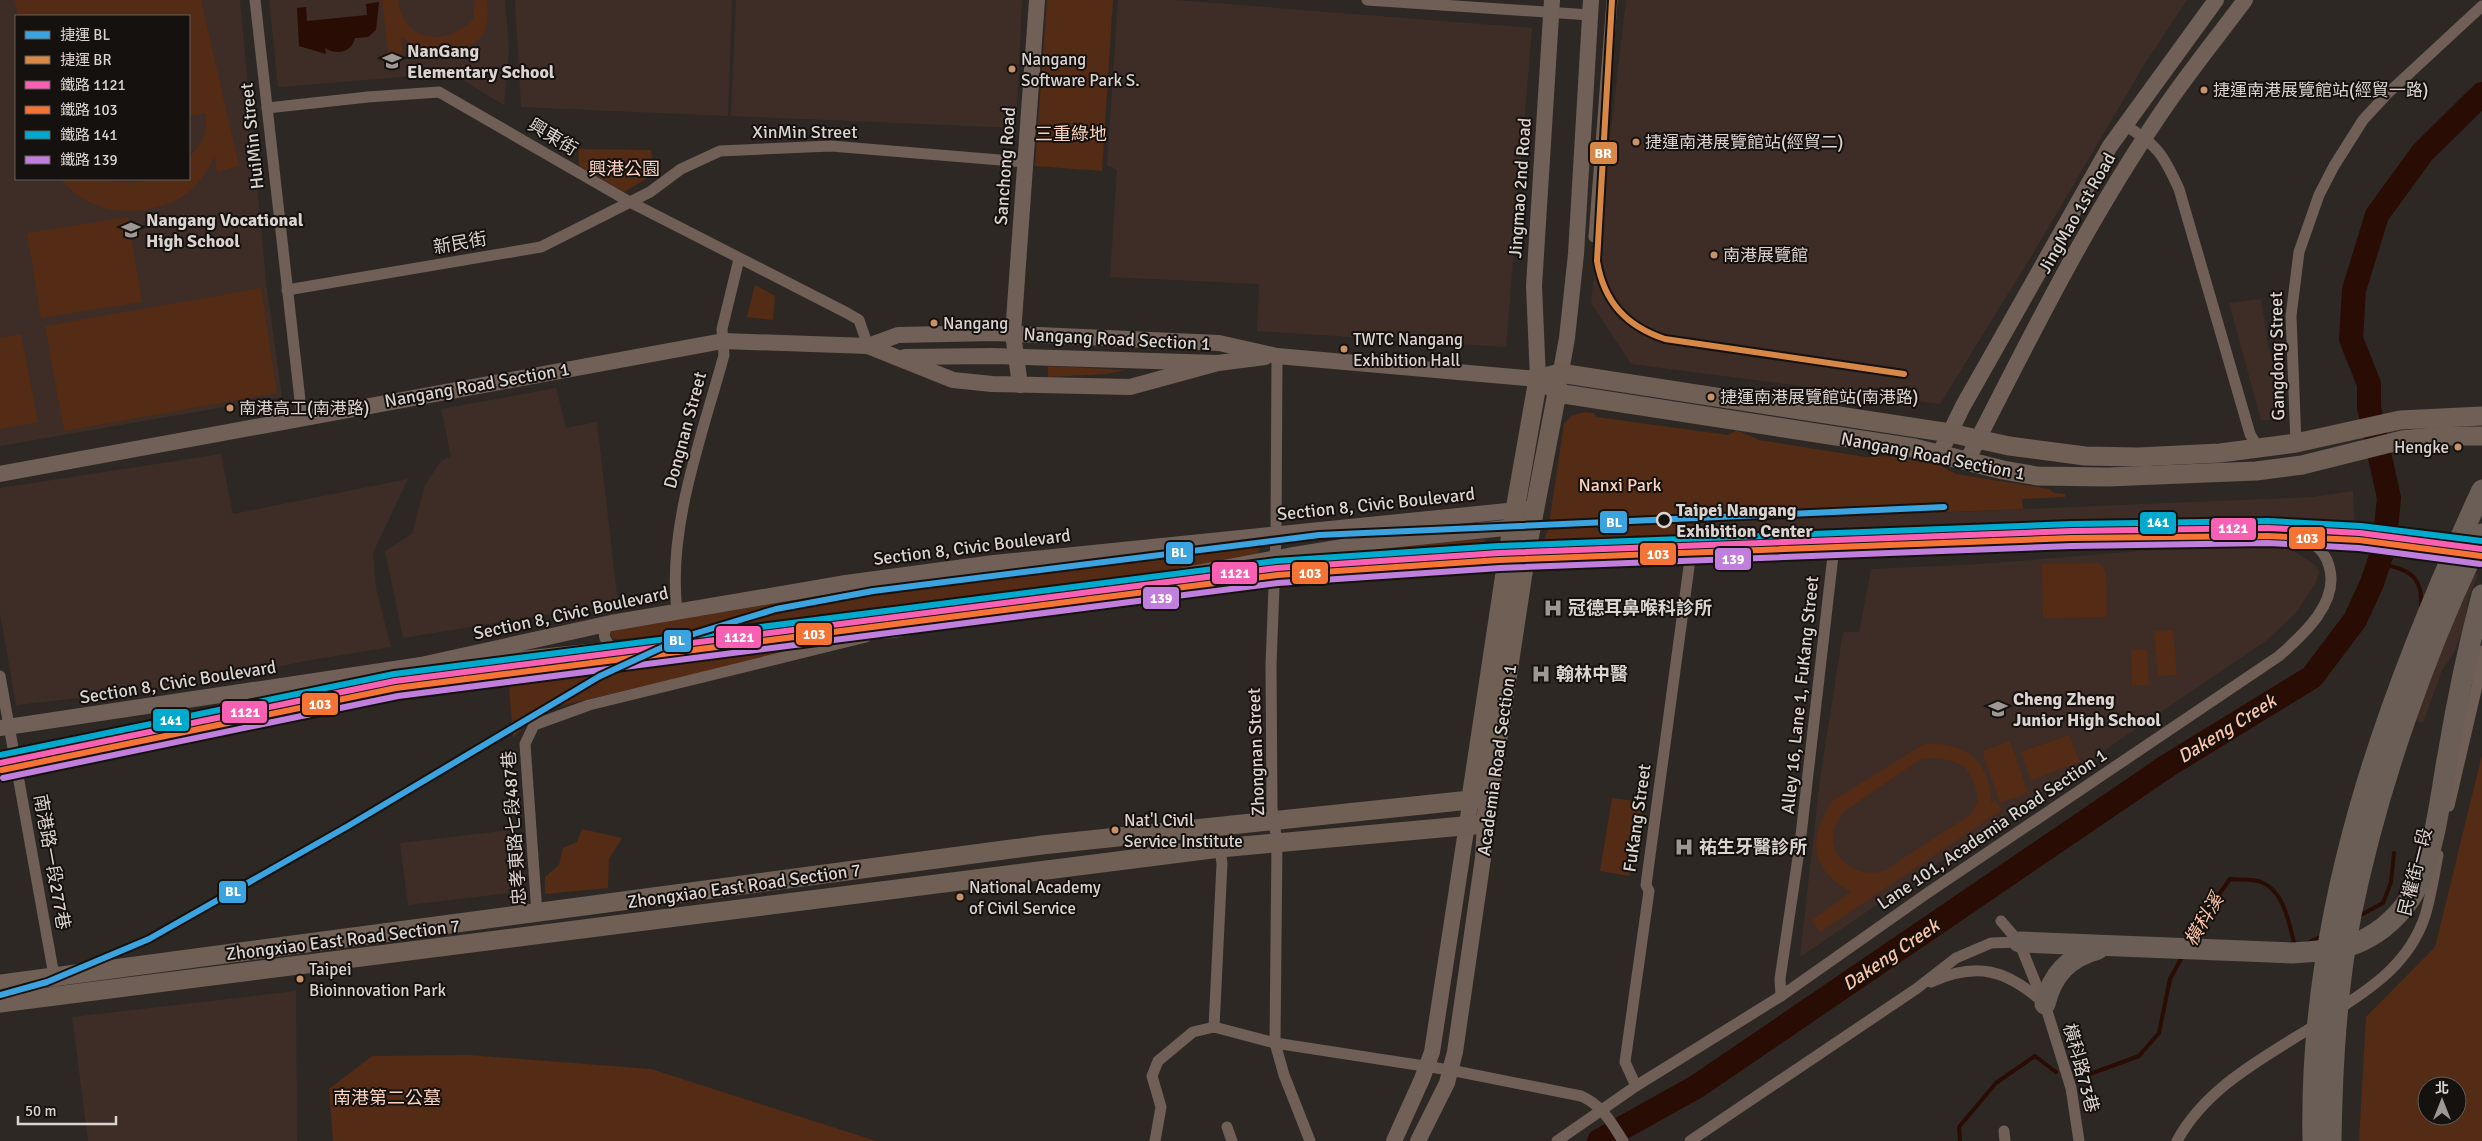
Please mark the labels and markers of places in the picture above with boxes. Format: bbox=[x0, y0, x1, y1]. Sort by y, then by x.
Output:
place label: NanGang Elementary School bbox=[407, 40, 555, 83]
place label: Nangang Software Park S. bbox=[1021, 49, 1140, 91]
school or university icon: NanGang Elementary School bbox=[381, 50, 403, 72]
marker: Nangang Software Park S. bbox=[1007, 64, 1017, 74]
place label: 捷運南港展覽館站(經貿一路) bbox=[2213, 80, 2428, 101]
marker: 捷運南港展覽館站(經貿一路) bbox=[2199, 85, 2209, 95]
place label: 捷運南港展覽館站(經貿二) bbox=[1645, 132, 1843, 153]
marker: 捷運南港展覽館站(經貿二) bbox=[1631, 137, 1641, 147]
place label: Nangang Vocational High School bbox=[146, 209, 304, 252]
school or university icon: Nangang Vocational High School bbox=[120, 219, 142, 241]
place label: 南港展覽館 bbox=[1723, 245, 1808, 266]
marker: 南港展覽館 bbox=[1709, 250, 1719, 260]
place label: Nangang bbox=[943, 313, 1008, 334]
marker: Nangang bbox=[929, 318, 939, 328]
place label: TWTC Nangang Exhibition Hall bbox=[1353, 329, 1463, 371]
marker: TWTC Nangang Exhibition Hall bbox=[1339, 344, 1349, 354]
place label: 捷運南港展覽館站(南港路) bbox=[1720, 387, 1918, 408]
marker: 捷運南港展覽館站(南港路) bbox=[1706, 392, 1716, 402]
place label: 南港高工(南港路) bbox=[239, 398, 369, 419]
marker: 南港高工(南港路) bbox=[225, 403, 235, 413]
place label: Hengke bbox=[2394, 437, 2449, 458]
marker: Hengke bbox=[2453, 442, 2463, 452]
place label: Taipei Nangang Exhibition Center bbox=[1676, 499, 1814, 542]
marker: Taipei Nangang Exhibition Center bbox=[1656, 512, 1672, 528]
hospital icon: 冠德耳鼻喉科診所 bbox=[1542, 597, 1564, 619]
place label: 冠德耳鼻喉科診所 bbox=[1568, 597, 1712, 619]
hospital icon: 翰林中醫 bbox=[1530, 663, 1552, 685]
place label: 翰林中醫 bbox=[1556, 663, 1628, 685]
place label: Cheng Zheng Junior High School bbox=[2013, 688, 2161, 731]
school or university icon: Cheng Zheng Junior High School bbox=[1987, 698, 2009, 720]
place label: Nat'l Civil Service Institute bbox=[1124, 810, 1243, 852]
marker: Nat'l Civil Service Institute bbox=[1110, 825, 1120, 835]
hospital icon: 祐生牙醫診所 bbox=[1673, 836, 1695, 858]
place label: 祐生牙醫診所 bbox=[1699, 836, 1807, 858]
place label: National Academy of Civil Service bbox=[969, 877, 1101, 919]
marker: National Academy of Civil Service bbox=[955, 892, 965, 902]
place label: Taipei Bioinnovation Park bbox=[309, 959, 446, 1001]
marker: Taipei Bioinnovation Park bbox=[295, 974, 305, 984]

